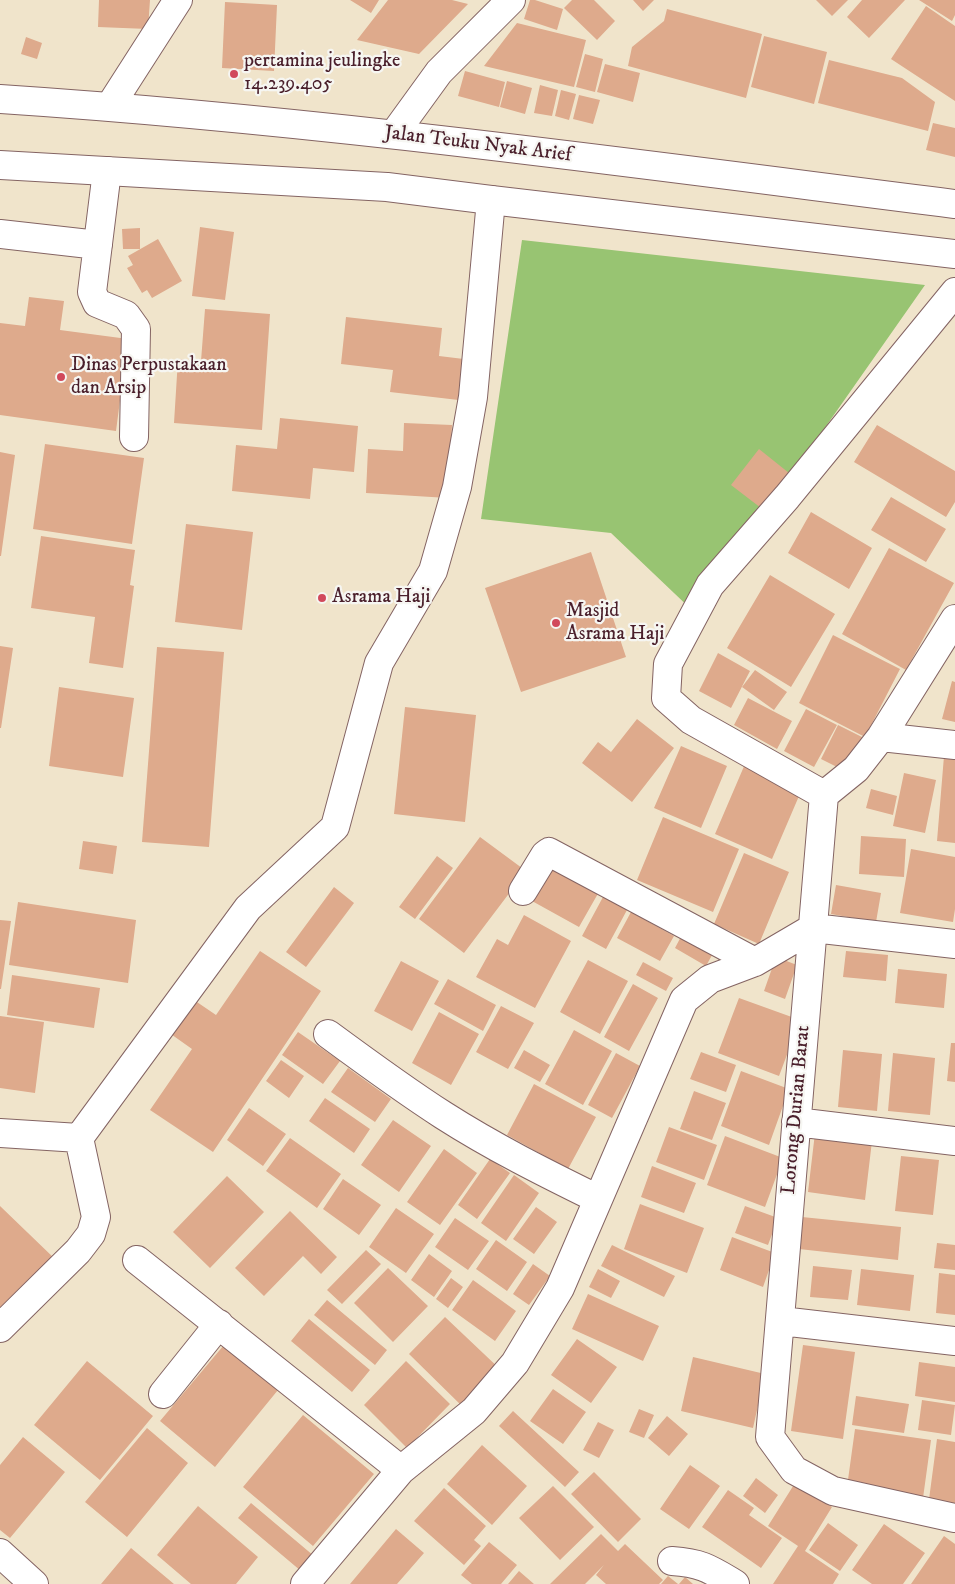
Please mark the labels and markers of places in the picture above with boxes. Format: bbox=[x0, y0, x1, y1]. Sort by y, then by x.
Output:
place label: pertamina jeulingke 14.239.405 bbox=[244, 50, 400, 97]
marker: pertamina jeulingke 14.239.405 bbox=[228, 68, 240, 80]
place label: Dinas Perpustakaan dan Arsip bbox=[71, 354, 227, 401]
marker: Dinas Perpustakaan dan Arsip bbox=[55, 371, 67, 383]
place label: Asrama Haji bbox=[332, 586, 430, 610]
marker: Asrama Haji bbox=[316, 592, 328, 604]
place label: Masjid Asrama Haji bbox=[566, 600, 664, 647]
marker: Masjid Asrama Haji bbox=[550, 617, 562, 629]

